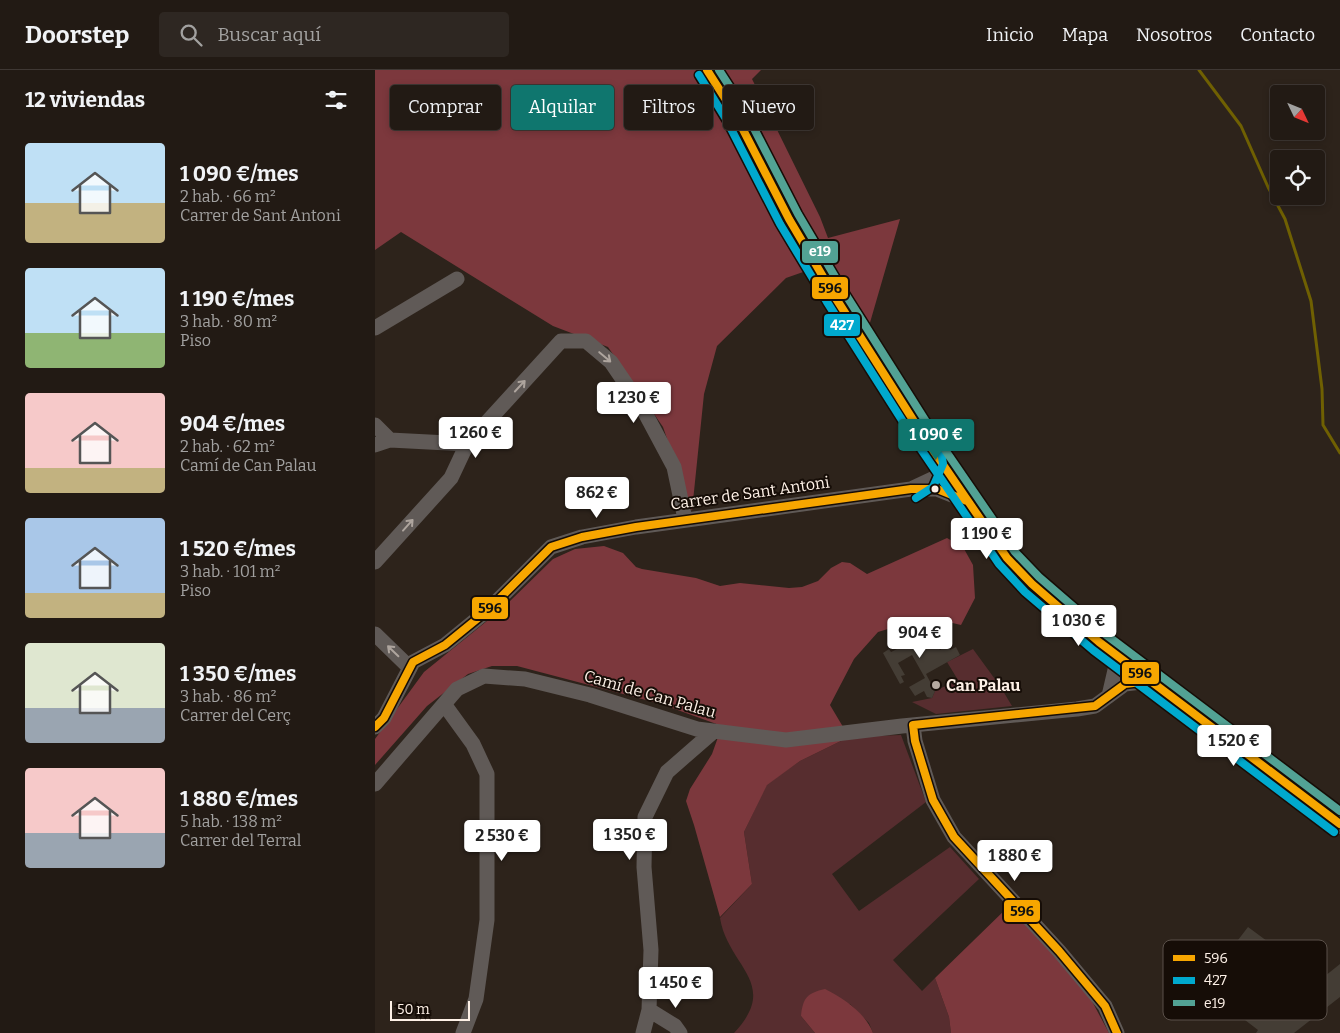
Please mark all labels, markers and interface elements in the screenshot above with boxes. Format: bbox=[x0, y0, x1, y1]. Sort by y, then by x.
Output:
search box bbox=[159, 12, 509, 57]
text: Doorstep bbox=[25, 21, 129, 49]
icon: search bbox=[177, 21, 205, 49]
text: Buscar aquí bbox=[217, 23, 321, 46]
text: Inicio bbox=[986, 24, 1034, 46]
text: Mapa bbox=[1062, 24, 1108, 46]
text: Nosotros bbox=[1136, 24, 1212, 46]
text: Contacto bbox=[1240, 24, 1315, 46]
chip: Comprar bbox=[390, 85, 501, 130]
chip: Alquilar bbox=[511, 85, 614, 130]
chip: Filtros bbox=[624, 85, 713, 130]
chip: Nuevo bbox=[723, 85, 814, 130]
north arrow bbox=[1270, 85, 1325, 140]
map controls bbox=[1270, 85, 1325, 205]
icon: filters bbox=[322, 86, 350, 114]
text: 12 viviendas bbox=[25, 87, 145, 113]
button: locate bbox=[1270, 150, 1325, 205]
text: 1 090 €/mes bbox=[180, 161, 299, 187]
icon: home bbox=[65, 163, 125, 223]
text: 2 hab. · 66 m² bbox=[180, 187, 276, 206]
text: Carrer de Sant Antoni bbox=[180, 206, 341, 225]
line badge: e19 bbox=[801, 240, 839, 264]
text: e19 bbox=[809, 243, 831, 260]
line badge: 596 bbox=[811, 276, 849, 300]
text: 596 bbox=[818, 280, 842, 297]
text: 1 190 €/mes bbox=[180, 286, 294, 312]
icon: home bbox=[65, 288, 125, 348]
text: 3 hab. · 80 m² bbox=[180, 312, 277, 331]
line badge: 427 bbox=[823, 313, 861, 337]
text: 427 bbox=[830, 317, 854, 334]
text: Piso bbox=[180, 331, 211, 350]
one-way arrow bbox=[598, 351, 611, 362]
one-way arrow bbox=[514, 380, 526, 393]
pin: 1 230 € bbox=[588, 382, 680, 424]
text: 1 230 € bbox=[608, 388, 660, 407]
text: 904 €/mes bbox=[180, 411, 285, 437]
icon: home bbox=[65, 413, 125, 473]
pin: 1 260 € bbox=[430, 416, 522, 459]
pin: 1 090 € bbox=[890, 418, 982, 461]
text: 1 260 € bbox=[450, 423, 502, 442]
text: 1 090 € bbox=[909, 425, 963, 444]
text: 2 hab. · 62 m² bbox=[180, 437, 275, 456]
text: Camí de Can Palau bbox=[180, 456, 316, 475]
street label: Carrer de Sant Antoni bbox=[669, 472, 831, 514]
pin: 862 € bbox=[562, 476, 632, 519]
text: 862 € bbox=[576, 483, 618, 502]
unlabelled marker bbox=[930, 484, 940, 494]
pin: 1 190 € bbox=[941, 518, 1033, 560]
one-way arrow bbox=[402, 519, 413, 532]
text: 1 190 € bbox=[962, 524, 1012, 543]
text: 1 520 €/mes bbox=[180, 536, 296, 562]
icon: home bbox=[65, 538, 125, 598]
text: 3 hab. · 101 m² bbox=[180, 562, 281, 581]
text: Piso bbox=[180, 581, 211, 600]
line badge: 596 bbox=[471, 596, 509, 620]
text: 596 bbox=[478, 600, 502, 617]
pin: 1 030 € bbox=[1033, 604, 1125, 647]
text: 1 030 € bbox=[1052, 611, 1106, 630]
pin: 904 € bbox=[885, 616, 955, 659]
text: 904 € bbox=[898, 623, 942, 642]
one-way arrow bbox=[386, 645, 399, 657]
text: 1 350 €/mes bbox=[180, 661, 296, 687]
line badge: 596 bbox=[1121, 661, 1160, 685]
icon: home bbox=[65, 663, 125, 723]
text: 596 bbox=[1128, 665, 1152, 682]
street label: Camí de Can Palau bbox=[582, 666, 718, 722]
place label: Can Palau bbox=[946, 676, 1020, 695]
marker: Can Palau bbox=[930, 679, 942, 691]
text: 3 hab. · 86 m² bbox=[180, 687, 276, 706]
text: Carrer del Cerç bbox=[180, 706, 291, 725]
pin: 1 520 € bbox=[1188, 724, 1280, 767]
text: 1 520 € bbox=[1208, 731, 1260, 750]
text: 1 880 €/mes bbox=[180, 786, 298, 812]
icon: home bbox=[65, 788, 125, 848]
text: 5 hab. · 138 m² bbox=[180, 812, 282, 831]
pin: 1 350 € bbox=[584, 818, 676, 861]
pin: 2 530 € bbox=[456, 820, 548, 862]
text: 1 350 € bbox=[604, 825, 656, 844]
text: 2 530 € bbox=[475, 826, 529, 845]
text: Carrer del Terral bbox=[180, 831, 301, 850]
pin: 1 880 € bbox=[969, 840, 1061, 882]
text: 1 880 € bbox=[988, 846, 1042, 865]
line badge: 596 bbox=[1003, 899, 1041, 923]
text: 596 bbox=[1010, 903, 1034, 920]
legend bbox=[1163, 940, 1327, 1020]
text: 596 bbox=[1204, 950, 1228, 967]
pin: 1 450 € bbox=[630, 966, 722, 1009]
text: 427 bbox=[1204, 972, 1227, 989]
text: 1 450 € bbox=[650, 973, 702, 992]
text: e19 bbox=[1204, 995, 1226, 1012]
scale bar bbox=[390, 998, 470, 1021]
text: 50 m bbox=[397, 1001, 430, 1018]

